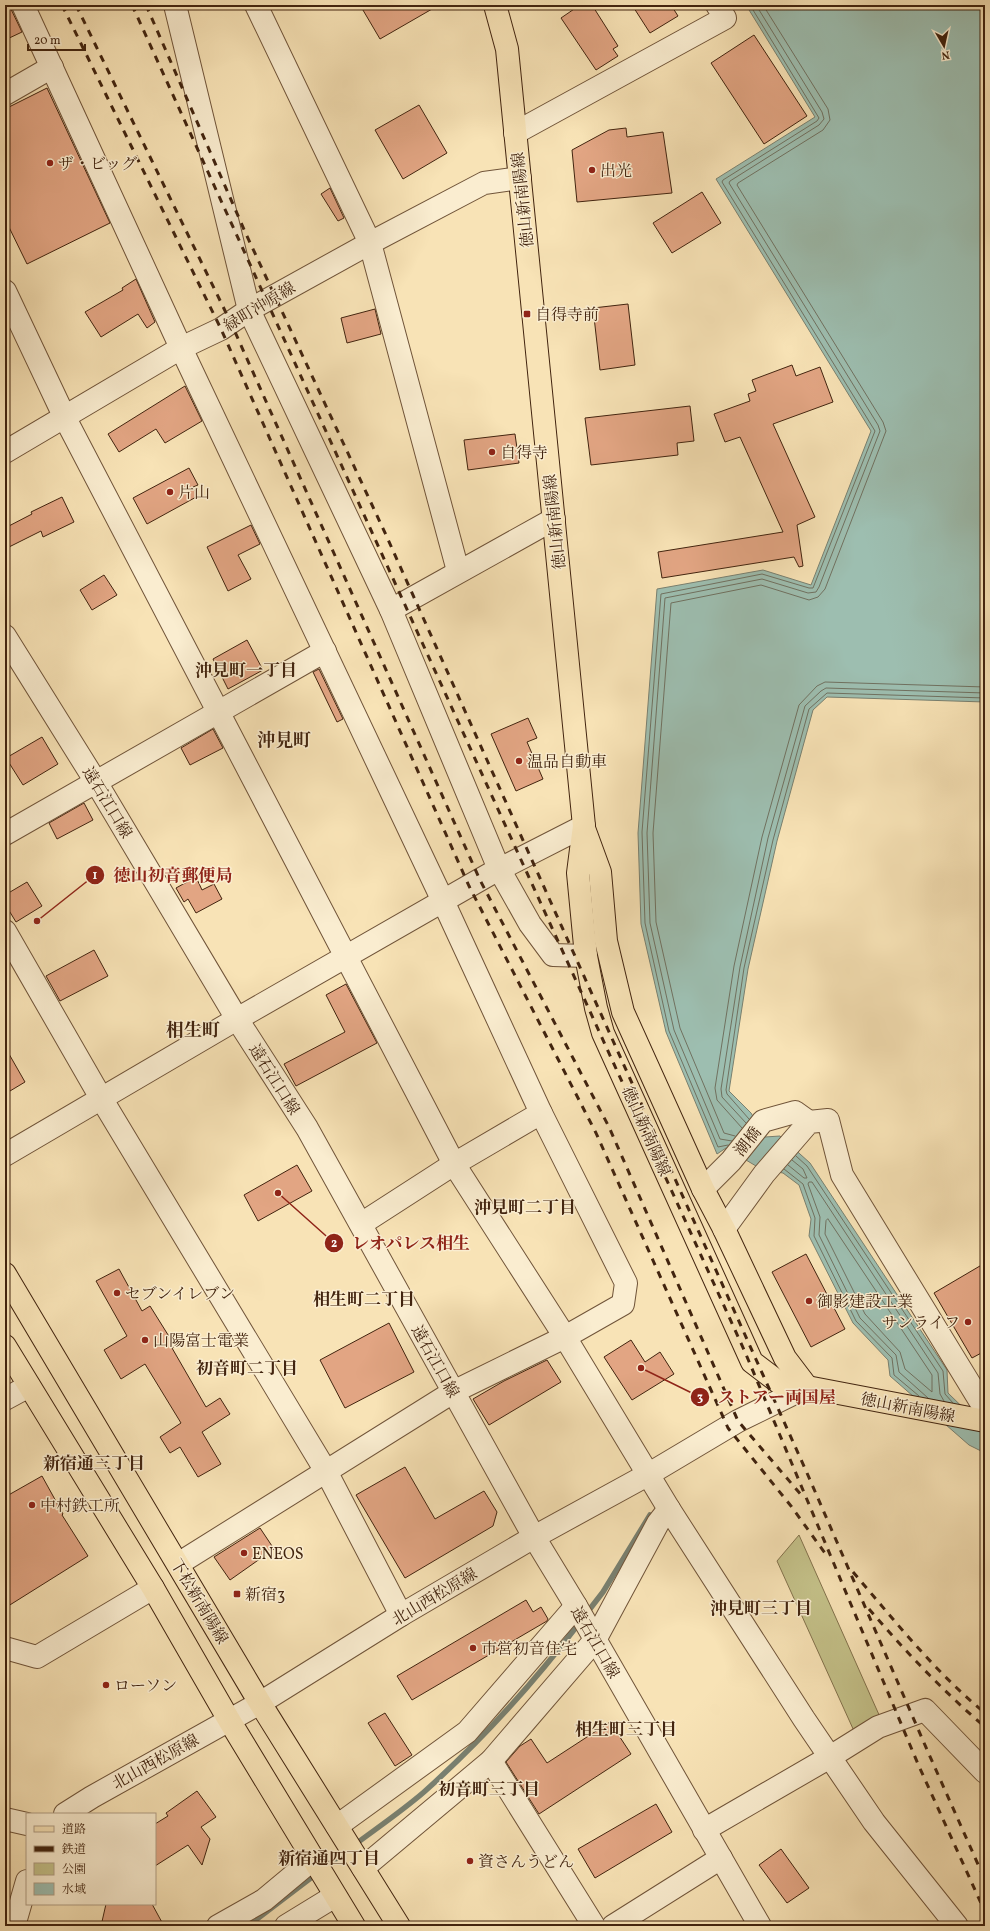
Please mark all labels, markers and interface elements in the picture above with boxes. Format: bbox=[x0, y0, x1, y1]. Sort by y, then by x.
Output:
scale bar bbox=[28, 26, 85, 52]
north arrow bbox=[924, 26, 964, 66]
text: 20 m bbox=[34, 33, 61, 49]
text: N bbox=[940, 46, 950, 62]
street label: 徳山新南陽線 bbox=[508, 151, 540, 249]
place label: ザ・ビッグ bbox=[58, 154, 137, 176]
marker: ザ・ビッグ bbox=[45, 158, 55, 168]
place label: 出光 bbox=[600, 161, 632, 183]
marker: 出光 bbox=[587, 165, 597, 175]
street label: 緑町沖原線 bbox=[220, 278, 300, 338]
place label: 自得寺前 bbox=[535, 305, 599, 327]
marker: 自得寺前 bbox=[522, 309, 532, 319]
place label: 自得寺 bbox=[500, 443, 548, 465]
marker: 自得寺 bbox=[487, 447, 497, 457]
street label: 徳山新南陽線 bbox=[540, 473, 572, 571]
place label: 片山 bbox=[178, 483, 210, 505]
marker: 片山 bbox=[165, 487, 175, 497]
district label: 沖見町一丁目 bbox=[195, 660, 297, 683]
district label: 沖見町 bbox=[257, 729, 311, 754]
place label: 温品自動車 bbox=[527, 752, 607, 774]
marker: 温品自動車 bbox=[514, 756, 524, 766]
street label: 遠石江口線 bbox=[76, 763, 136, 843]
callout: 徳山初音郵便局 bbox=[85, 861, 240, 890]
text: 徳山初音郵便局 bbox=[114, 865, 233, 888]
text: 1 bbox=[93, 868, 98, 884]
district label: 相生町 bbox=[166, 1019, 220, 1044]
street label: 遠石江口線 bbox=[243, 1040, 304, 1120]
street label: 徳山新南陽線 bbox=[616, 1083, 675, 1180]
street label: 潮橋 bbox=[730, 1123, 767, 1162]
district label: 沖見町二丁目 bbox=[474, 1197, 576, 1220]
callout: レオパレス相生 bbox=[324, 1228, 479, 1257]
text: レオパレス相生 bbox=[352, 1233, 470, 1256]
text: 2 bbox=[331, 1236, 337, 1252]
place label: セブンイレブン bbox=[125, 1284, 235, 1306]
marker: セブンイレブン bbox=[112, 1288, 122, 1298]
district label: 相生町二丁目 bbox=[313, 1289, 415, 1312]
place label: 御影建設工業 bbox=[817, 1292, 913, 1314]
marker: 御影建設工業 bbox=[804, 1296, 814, 1306]
place label: サンライフ bbox=[882, 1313, 960, 1335]
marker: サンライフ bbox=[963, 1317, 973, 1327]
street label: 遠石江口線 bbox=[405, 1322, 463, 1402]
place label: 山陽富士電業 bbox=[153, 1331, 249, 1353]
marker: 山陽富士電業 bbox=[140, 1335, 150, 1345]
district label: 初音町二丁目 bbox=[196, 1358, 298, 1381]
callout: ストアー両国屋 bbox=[690, 1382, 844, 1411]
text: ストアー両国屋 bbox=[718, 1387, 836, 1410]
street label: 徳山新南陽線 bbox=[858, 1389, 957, 1429]
text: 3 bbox=[697, 1390, 703, 1406]
district label: 新宿通三丁目 bbox=[43, 1453, 145, 1476]
place label: 中村鉄工所 bbox=[40, 1496, 120, 1518]
marker: 中村鉄工所 bbox=[27, 1500, 37, 1510]
place label: ENEOS bbox=[252, 1544, 304, 1566]
marker: ENEOS bbox=[239, 1548, 249, 1558]
street label: 下松新南陽線 bbox=[164, 1555, 232, 1649]
street label: 北山西松原線 bbox=[388, 1564, 482, 1632]
place label: 新宿3 bbox=[245, 1585, 285, 1607]
marker: 新宿3 bbox=[232, 1589, 242, 1599]
district label: 沖見町三丁目 bbox=[710, 1598, 812, 1621]
street label: 遠石江口線 bbox=[565, 1603, 624, 1683]
place label: 市営初音住宅 bbox=[481, 1639, 577, 1661]
marker: 市営初音住宅 bbox=[468, 1643, 478, 1653]
place label: ローソン bbox=[114, 1676, 177, 1698]
marker: ローソン bbox=[101, 1680, 111, 1690]
district label: 相生町三丁目 bbox=[575, 1719, 677, 1742]
street label: 北山西松原線 bbox=[109, 1730, 203, 1796]
district label: 初音町三丁目 bbox=[438, 1779, 540, 1802]
legend bbox=[26, 1813, 156, 1905]
text: 道路 bbox=[62, 1822, 86, 1838]
text: 鉄道 bbox=[61, 1842, 86, 1858]
district label: 新宿通四丁目 bbox=[278, 1848, 380, 1871]
place label: 資さんうどん bbox=[478, 1852, 574, 1874]
marker: 資さんうどん bbox=[465, 1856, 475, 1866]
text: 公園 bbox=[62, 1862, 86, 1878]
text: 水域 bbox=[62, 1882, 86, 1898]

